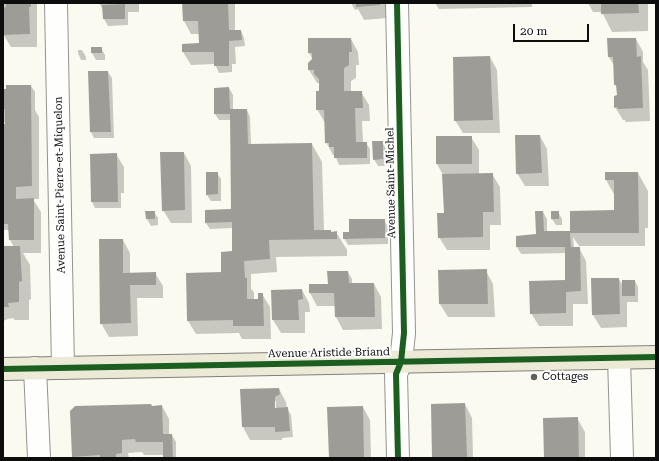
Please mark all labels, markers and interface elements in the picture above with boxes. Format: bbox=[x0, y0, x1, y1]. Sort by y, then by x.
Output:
scale bar bbox=[515, 16, 591, 42]
text: 20 m bbox=[520, 24, 547, 38]
street label: Avenue Saint-Pierre-et-Miquelon bbox=[52, 96, 68, 274]
street label: Avenue Saint-Michel bbox=[383, 127, 399, 239]
street label: Avenue Aristide Briand bbox=[268, 345, 390, 361]
place label: Cottages bbox=[542, 370, 588, 384]
marker: Cottages bbox=[529, 372, 539, 382]

